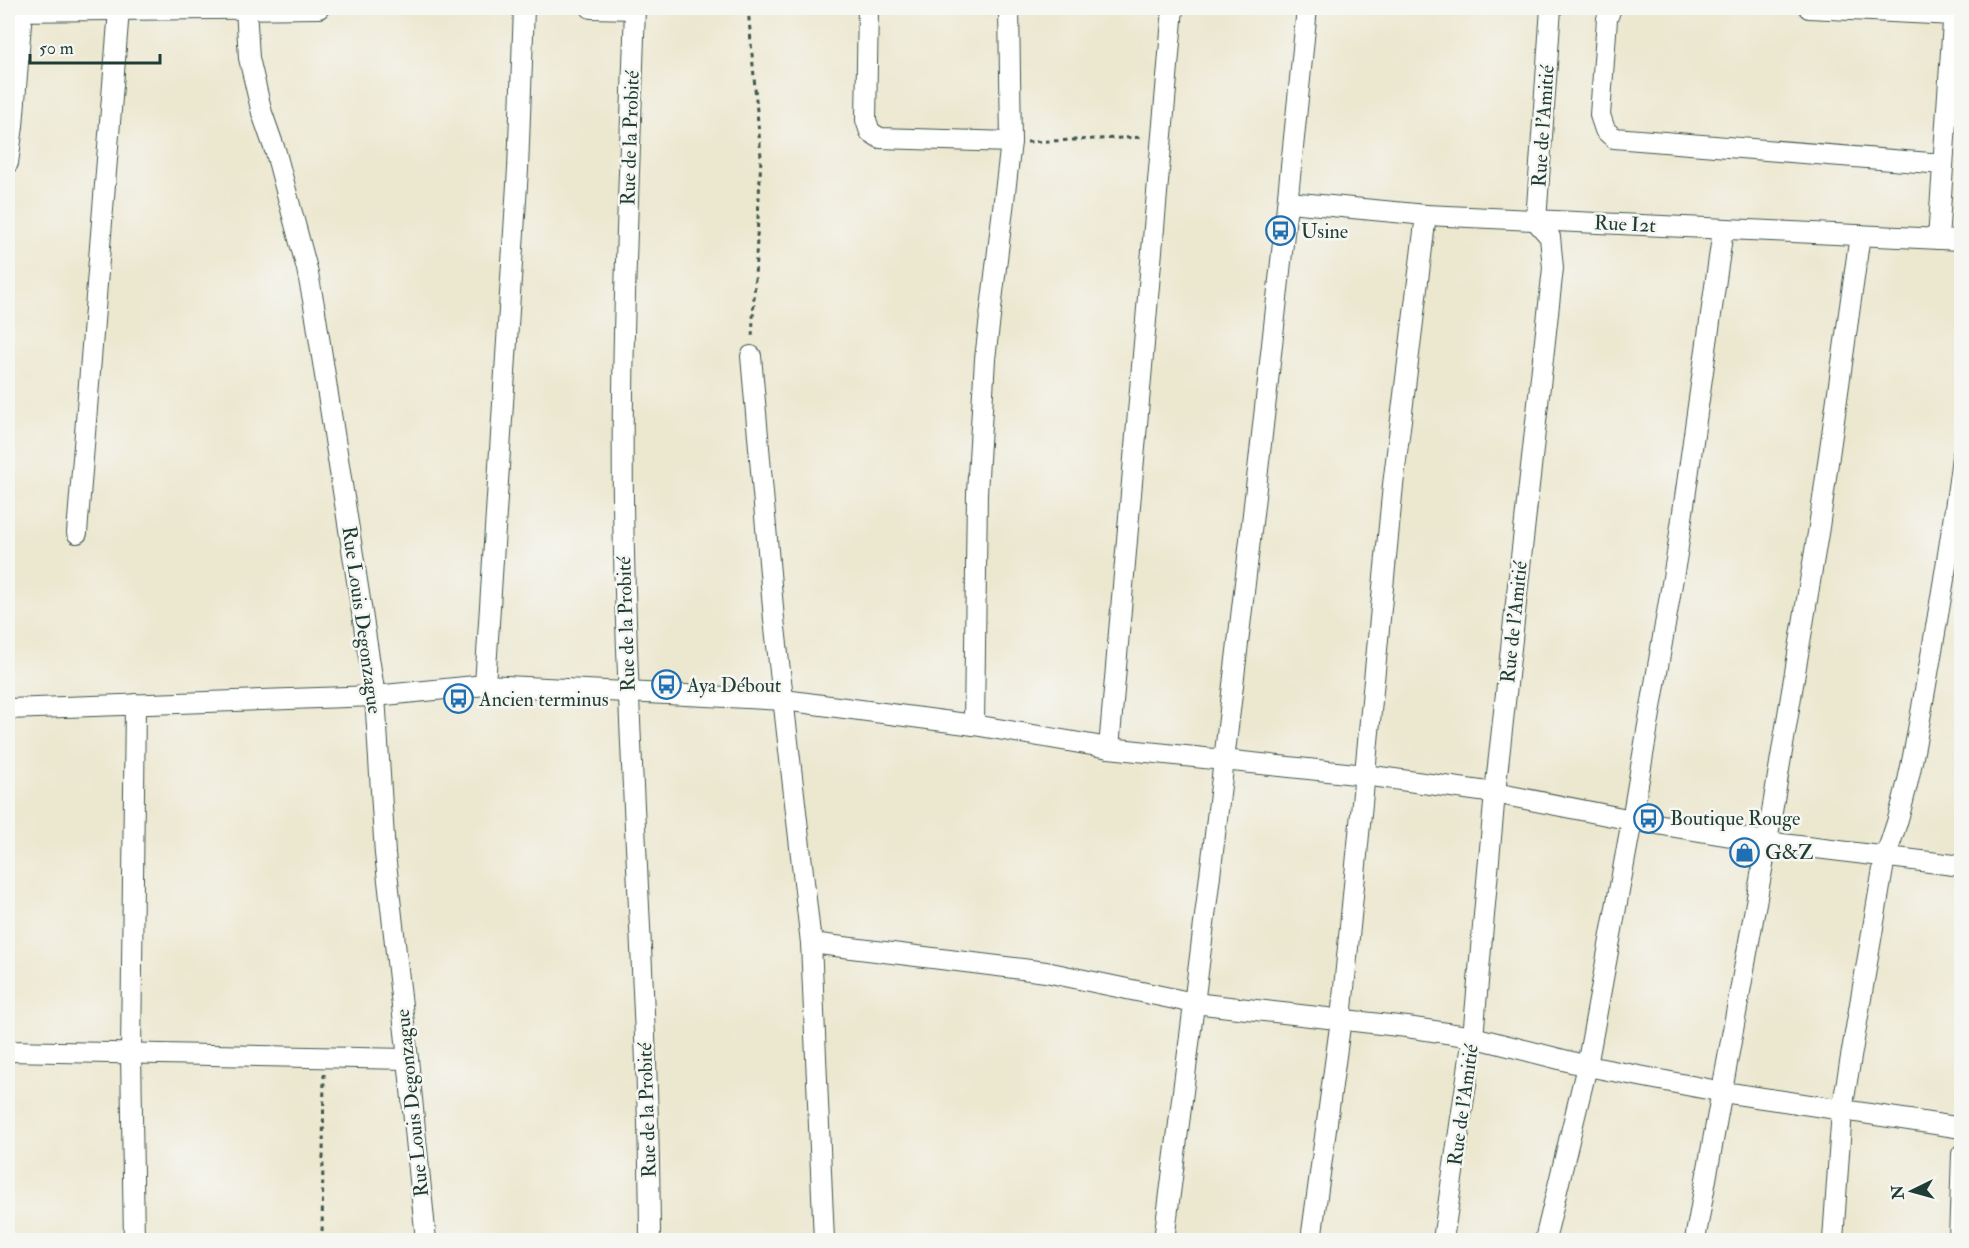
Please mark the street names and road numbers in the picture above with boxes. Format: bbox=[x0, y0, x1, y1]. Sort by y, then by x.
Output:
street label: Rue de l'Amitié bbox=[1526, 63, 1560, 188]
street label: Rue de la Probité bbox=[615, 69, 645, 206]
street label: Rue I2t bbox=[1594, 210, 1657, 238]
street label: Rue Louis Degonzague bbox=[336, 525, 388, 715]
street label: Rue de la Probité bbox=[611, 555, 641, 692]
street label: Rue de l'Amitié bbox=[1495, 559, 1533, 684]
street label: Rue Louis Degonzague bbox=[390, 1008, 434, 1198]
street label: Rue de la Probité bbox=[632, 1041, 662, 1178]
street label: Rue de l'Amitié bbox=[1442, 1042, 1484, 1167]

